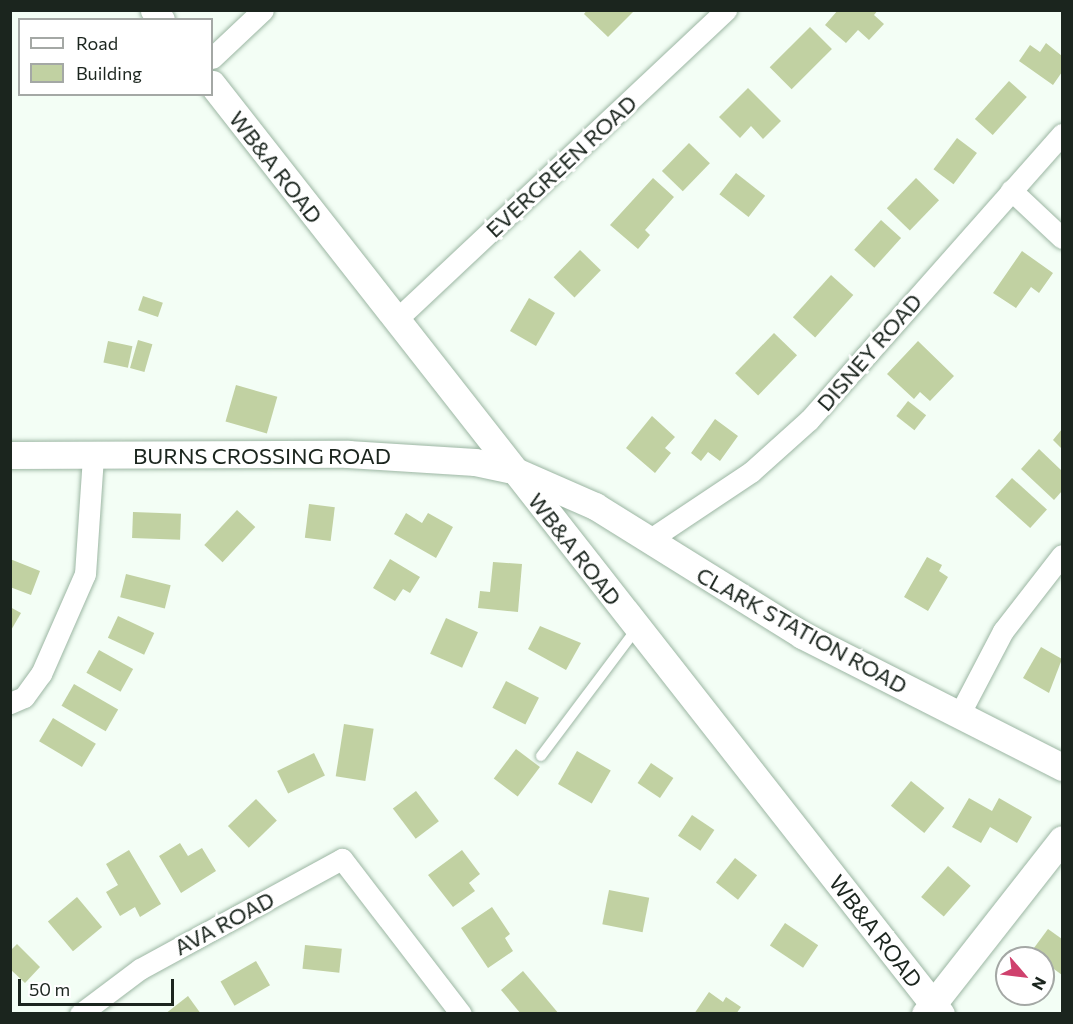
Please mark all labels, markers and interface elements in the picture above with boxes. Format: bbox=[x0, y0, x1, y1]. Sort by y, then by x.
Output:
legend bbox=[18, 18, 213, 96]
text: Road bbox=[76, 32, 118, 54]
text: Building bbox=[76, 62, 142, 84]
street label: EVERGREEN ROAD bbox=[480, 89, 642, 243]
street label: WB&A ROAD bbox=[224, 106, 328, 228]
street label: DISNEY ROAD bbox=[811, 288, 927, 416]
street label: BURNS CROSSING ROAD bbox=[133, 443, 391, 469]
street label: WB&A ROAD bbox=[523, 488, 627, 610]
street label: CLARK STATION ROAD bbox=[692, 561, 912, 699]
street label: WB&A ROAD bbox=[824, 870, 928, 992]
street label: AVA ROAD bbox=[169, 886, 279, 960]
north arrow bbox=[995, 946, 1055, 1006]
scale bar bbox=[21, 967, 177, 1005]
text: N bbox=[1028, 974, 1051, 994]
text: 50 m bbox=[29, 978, 70, 1000]

